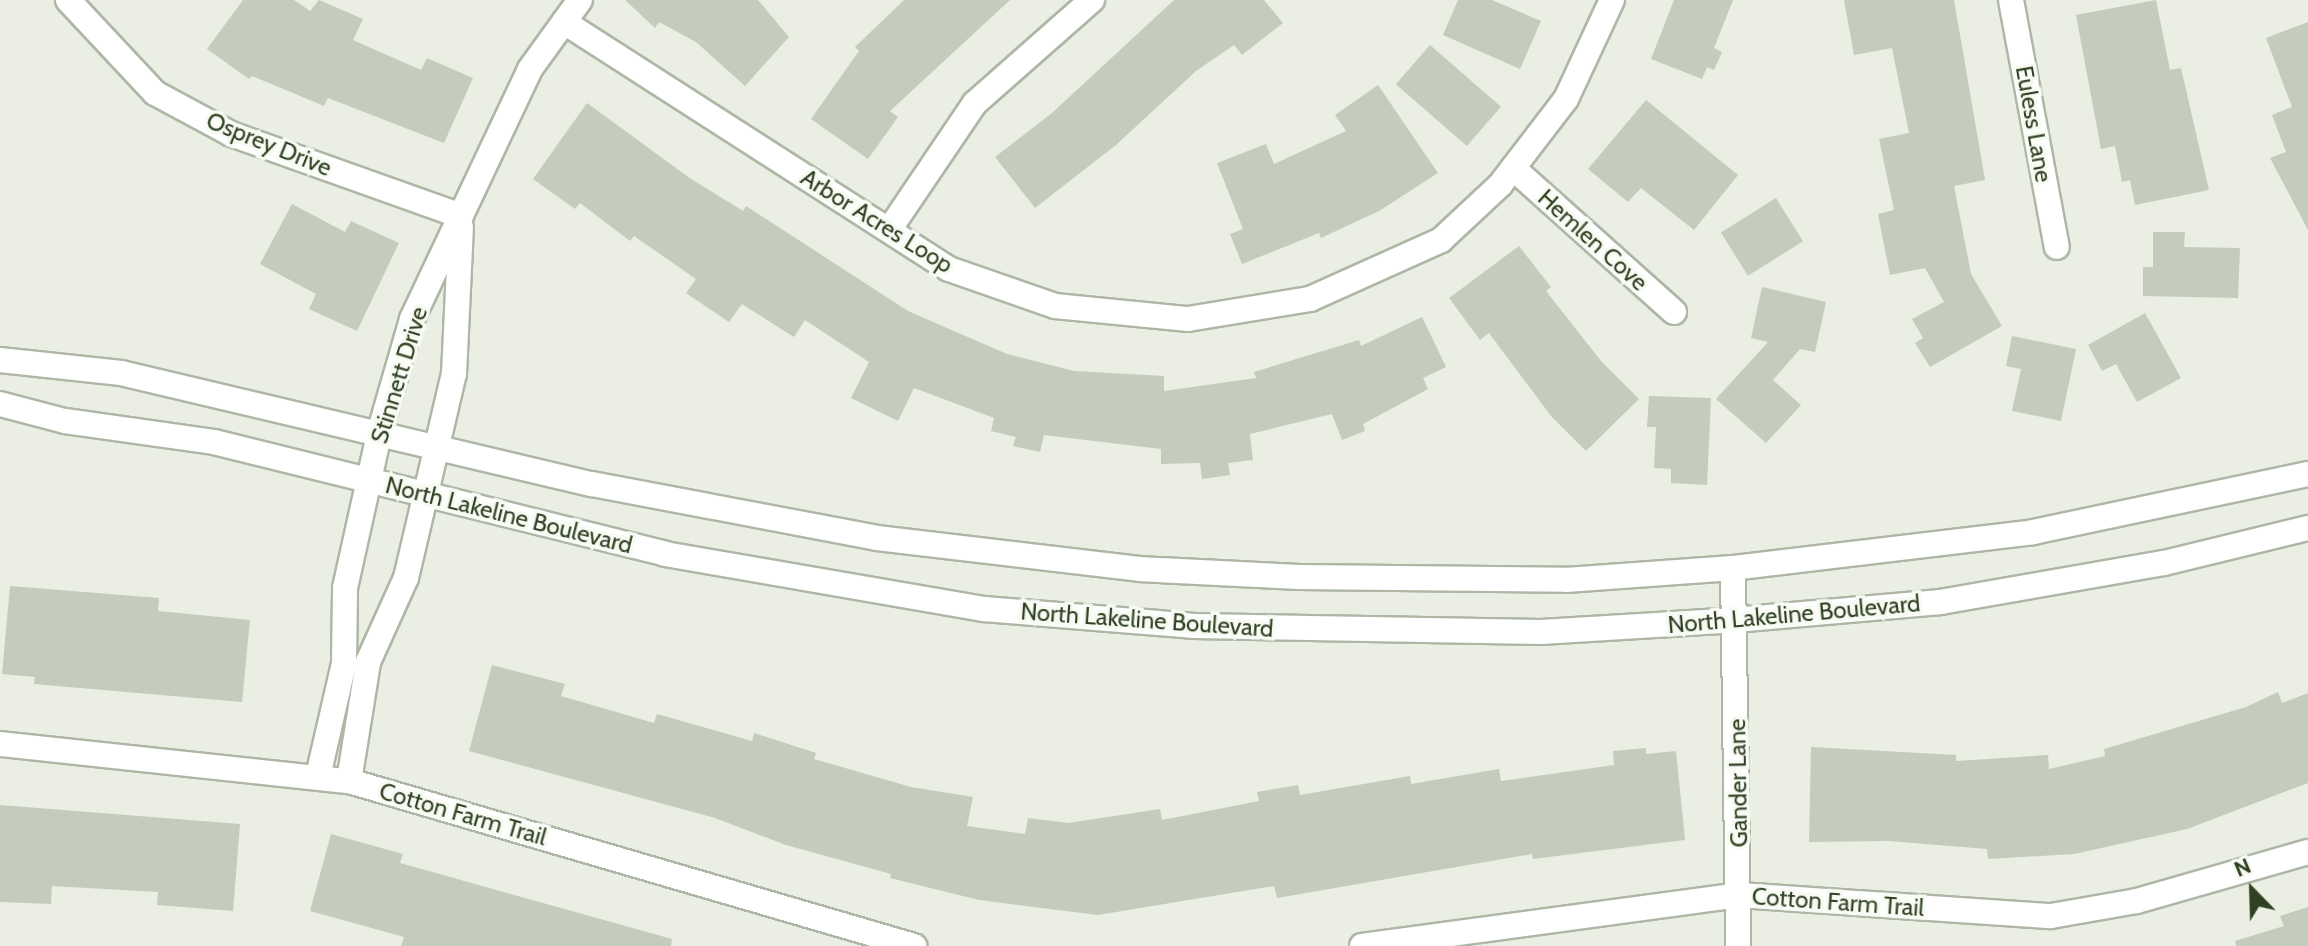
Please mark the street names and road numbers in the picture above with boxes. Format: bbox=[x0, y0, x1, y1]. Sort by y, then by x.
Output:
street label: Euless Lane bbox=[2010, 63, 2058, 185]
street label: Osprey Drive bbox=[202, 106, 336, 182]
street label: Arbor Acres Loop bbox=[796, 163, 958, 279]
street label: Hemlen Cove bbox=[1532, 183, 1654, 297]
street label: Stinnett Drive bbox=[365, 303, 433, 447]
street label: North Lakeline Boulevard bbox=[383, 470, 635, 560]
street label: North Lakeline Boulevard bbox=[1667, 589, 1921, 639]
street label: North Lakeline Boulevard bbox=[1020, 597, 1274, 643]
street label: Gander Lane bbox=[1722, 718, 1754, 848]
street label: Cotton Farm Trail bbox=[376, 776, 550, 852]
street label: Cotton Farm Trail bbox=[1751, 882, 1925, 922]

